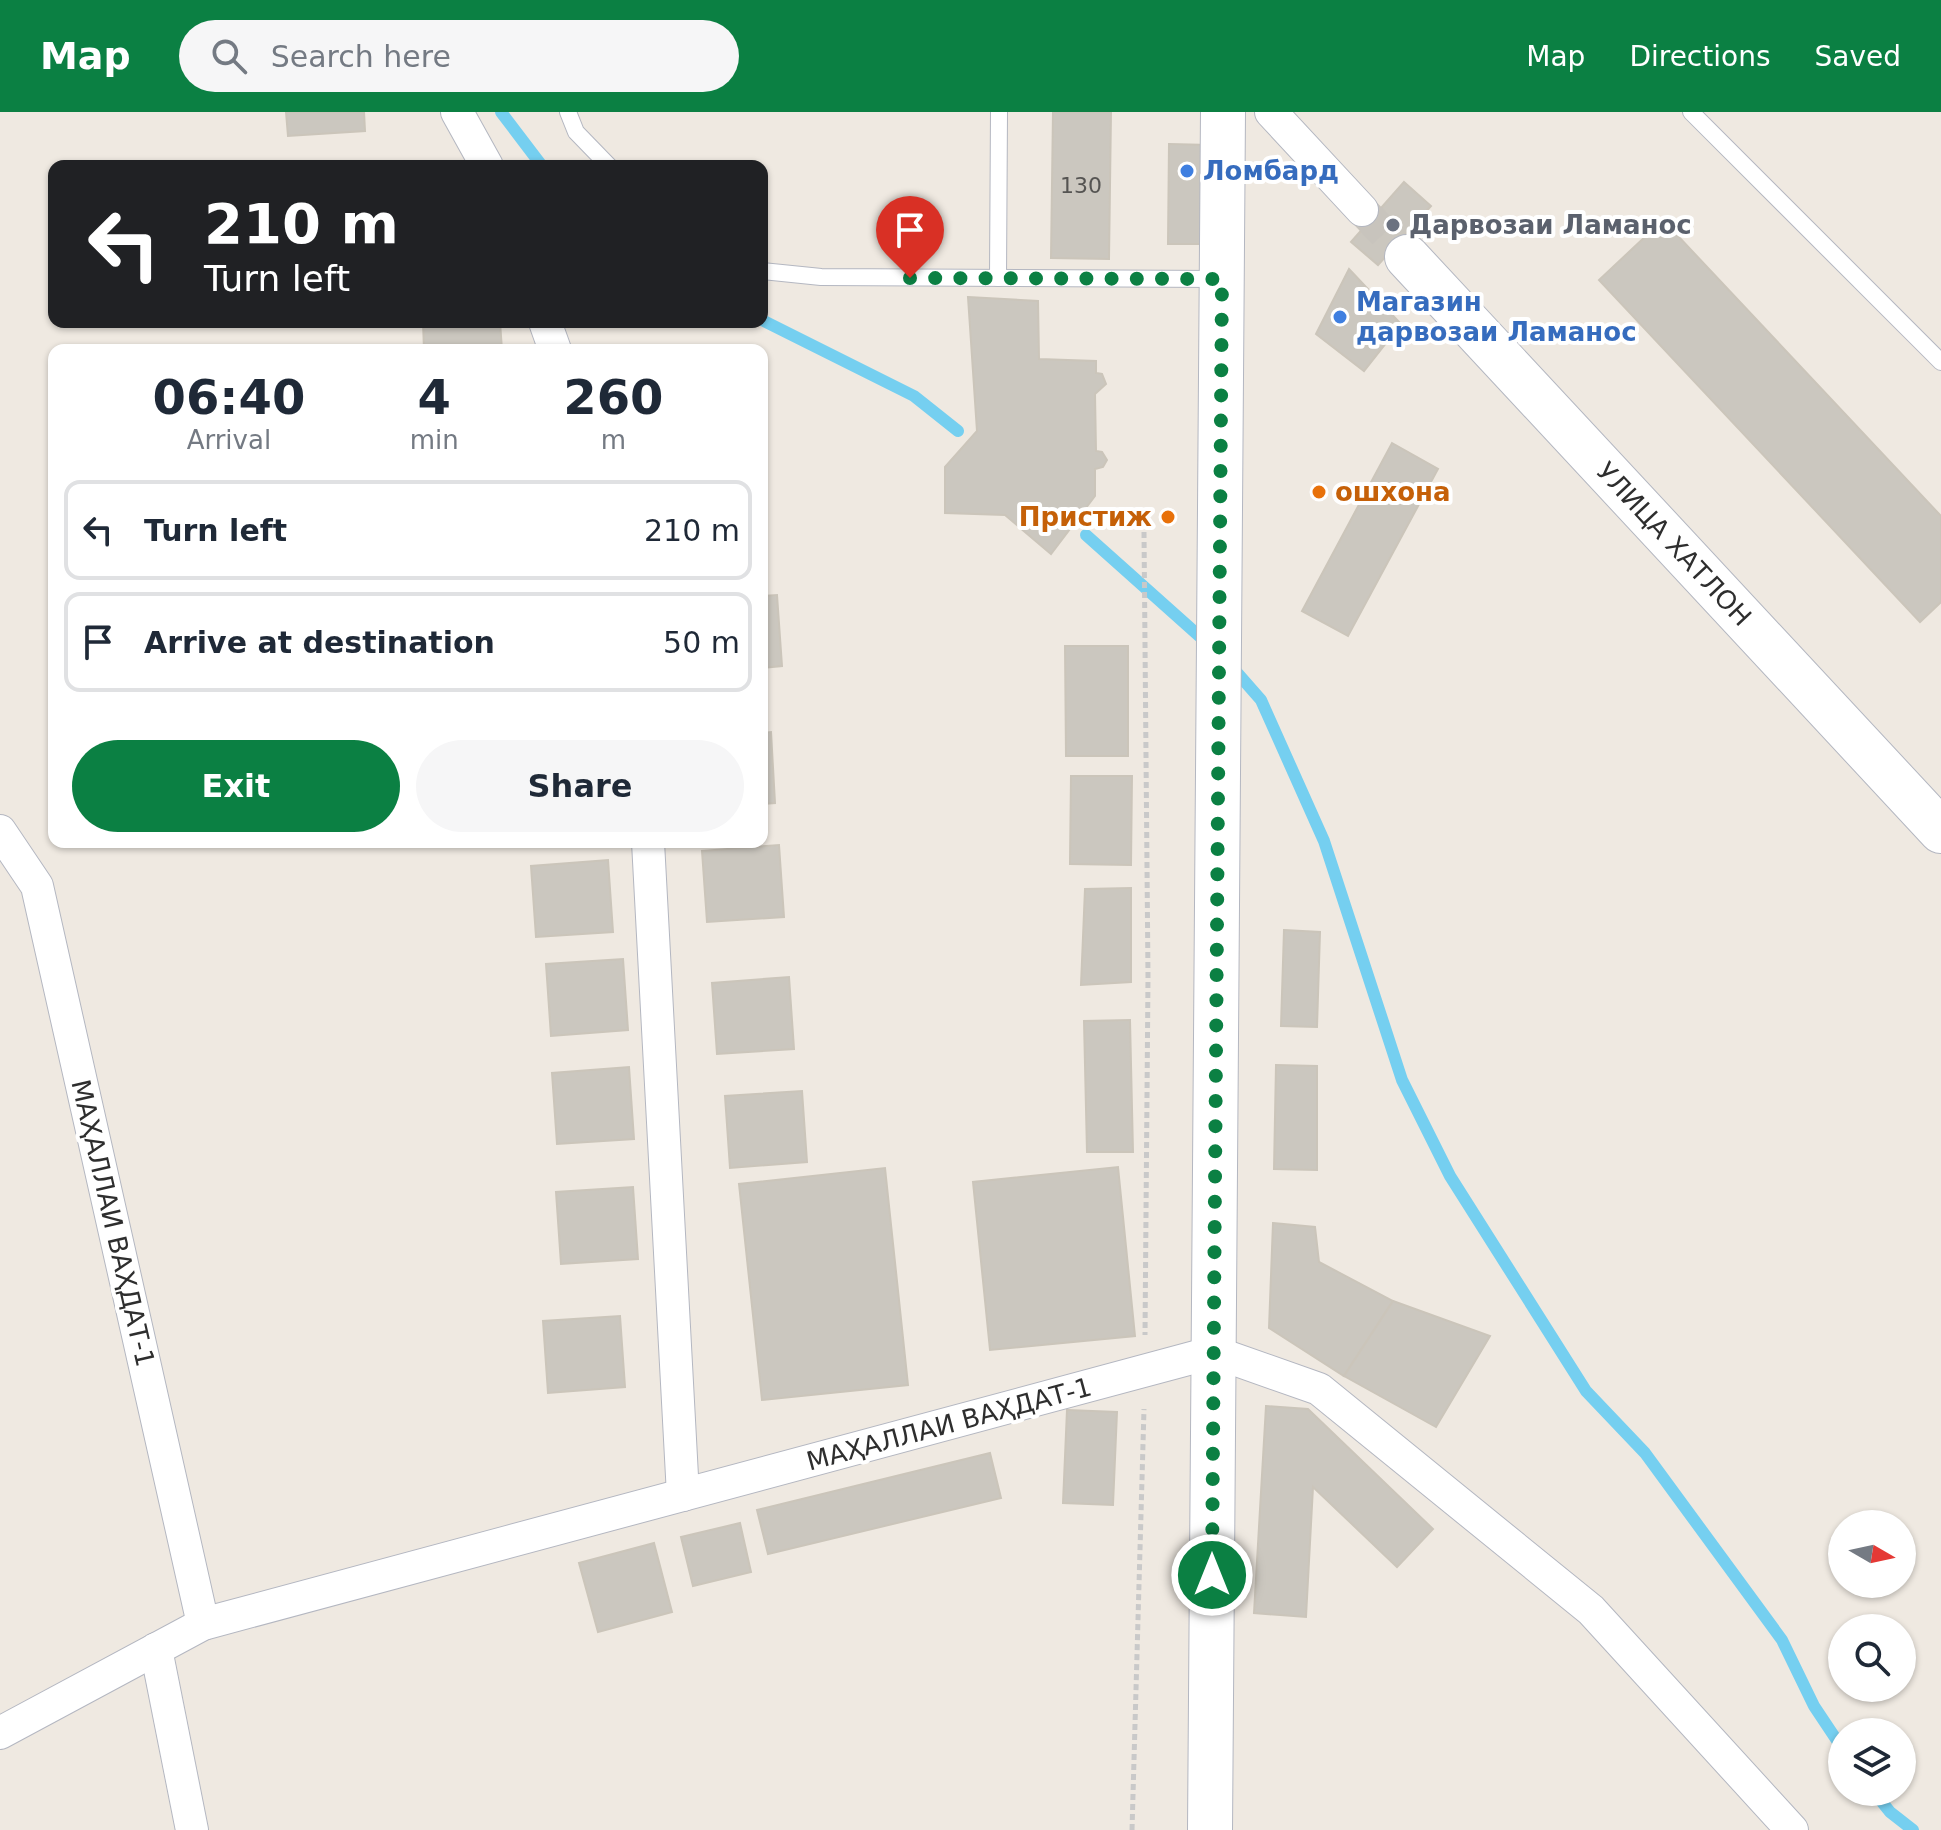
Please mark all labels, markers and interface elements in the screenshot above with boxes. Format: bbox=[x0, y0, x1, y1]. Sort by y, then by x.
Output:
search box bbox=[179, 20, 739, 92]
text: Map bbox=[40, 34, 131, 78]
icon: search bbox=[207, 34, 251, 78]
text: Search here bbox=[271, 39, 451, 74]
text: Map bbox=[1526, 40, 1585, 73]
text: Directions bbox=[1629, 40, 1770, 73]
text: Saved bbox=[1814, 40, 1901, 73]
place label: Ломбард bbox=[1203, 156, 1339, 186]
marker: Ломбард bbox=[1178, 162, 1196, 180]
house number: 130 bbox=[1060, 173, 1102, 198]
text: 210 m bbox=[204, 191, 399, 256]
icon: left bbox=[72, 192, 176, 296]
pin bbox=[876, 196, 944, 278]
icon: arrive bbox=[888, 208, 932, 252]
place label: Дарвозаи Ламанос bbox=[1409, 210, 1692, 240]
marker: Дарвозаи Ламанос bbox=[1384, 216, 1402, 234]
text: Turn left bbox=[204, 258, 350, 299]
place label: Магазин дарвозаи Ламанос bbox=[1356, 287, 1637, 347]
marker: Магазин дарвозаи Ламанос bbox=[1331, 308, 1349, 326]
text: 06:40 bbox=[152, 369, 305, 425]
text: 4 bbox=[418, 369, 451, 425]
text: 260 bbox=[563, 369, 663, 425]
text: Arrival bbox=[187, 425, 271, 455]
text: min bbox=[410, 425, 459, 455]
text: m bbox=[601, 425, 626, 455]
street label: УЛИЦА ХАТЛОН bbox=[1591, 456, 1757, 632]
place label: ошхона bbox=[1335, 477, 1451, 507]
marker: ошхона bbox=[1310, 483, 1328, 501]
place label: Пристиж bbox=[1019, 502, 1152, 532]
icon: left bbox=[76, 508, 120, 552]
marker: Пристиж bbox=[1159, 508, 1177, 526]
text: Turn left bbox=[144, 513, 287, 548]
text: 210 m bbox=[644, 513, 740, 548]
icon: arrive bbox=[76, 620, 120, 664]
text: Arrive at destination bbox=[144, 625, 495, 660]
text: 50 m bbox=[663, 625, 740, 660]
button: Exit bbox=[72, 740, 400, 832]
button: Share bbox=[416, 740, 744, 832]
street label: МАҲАЛЛАИ ВАҲДАТ-1 bbox=[65, 1077, 161, 1369]
street label: МАҲАЛЛАИ ВАҲДАТ-1 bbox=[803, 1371, 1095, 1477]
north arrow bbox=[1828, 1510, 1916, 1598]
map controls bbox=[1828, 1510, 1916, 1806]
position arrow bbox=[1170, 1533, 1254, 1617]
button: search bbox=[1828, 1614, 1916, 1702]
button: layers bbox=[1828, 1718, 1916, 1806]

